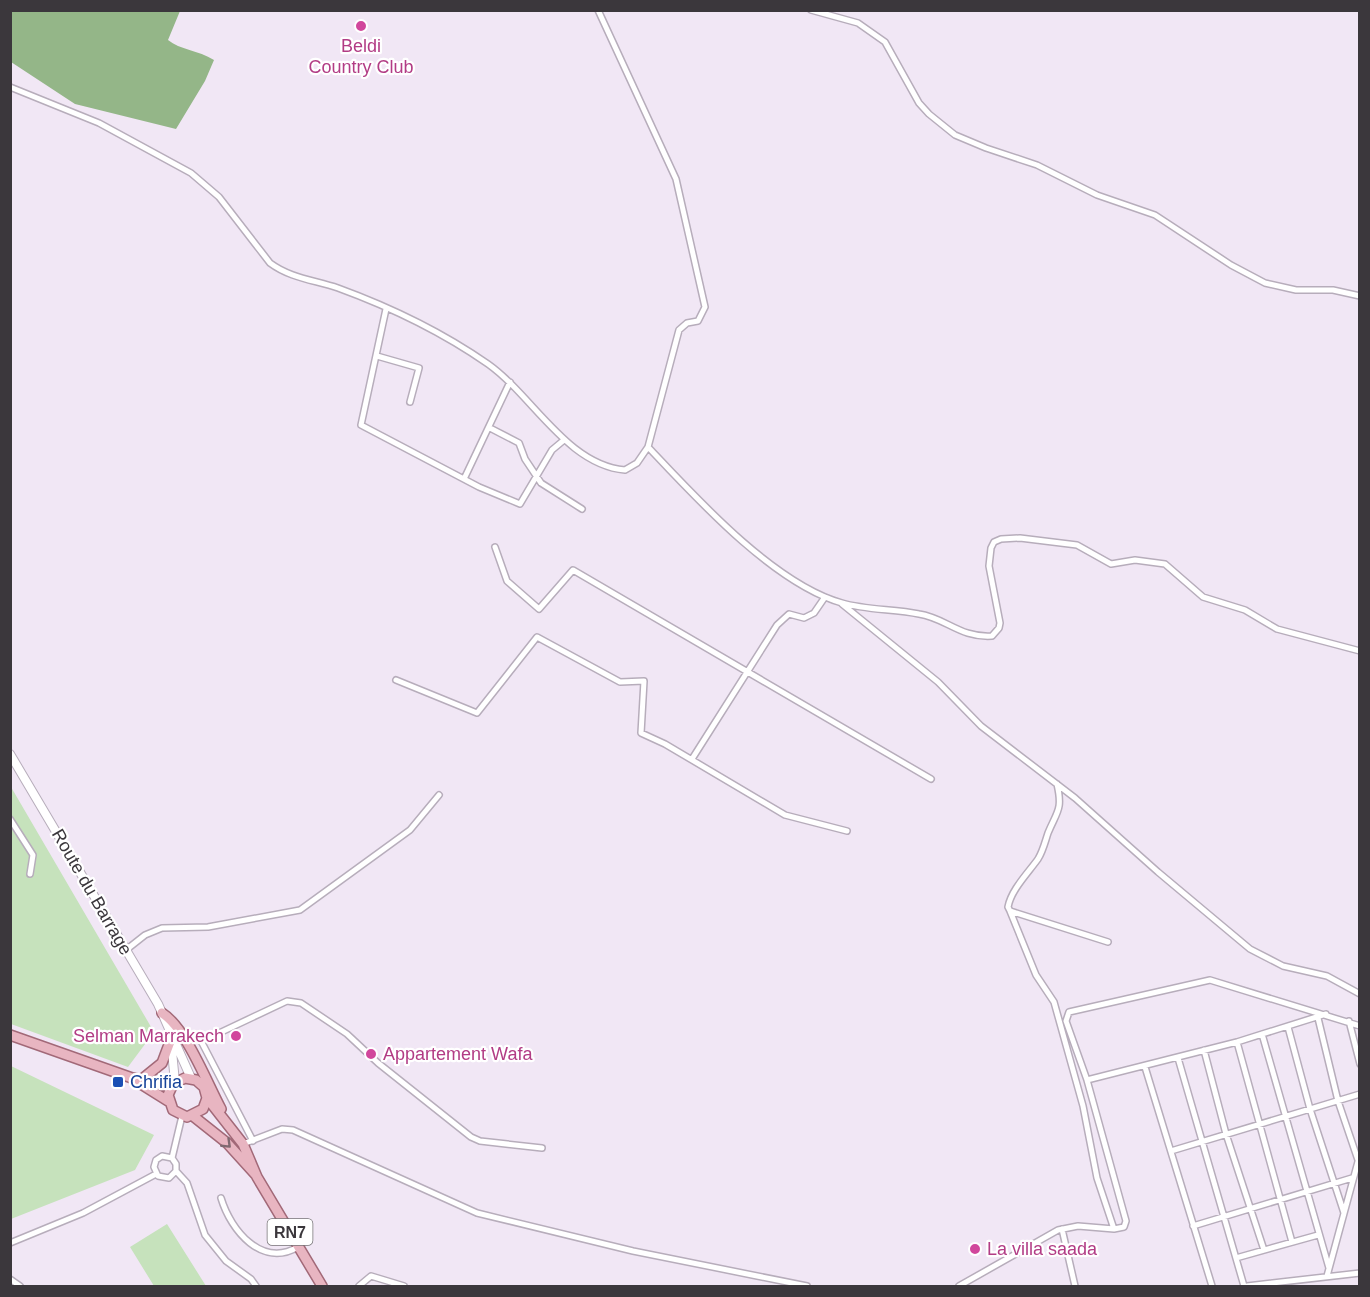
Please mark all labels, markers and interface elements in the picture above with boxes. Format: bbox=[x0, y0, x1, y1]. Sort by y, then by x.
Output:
marker: Beldi Country Club bbox=[354, 19, 368, 33]
place label: Beldi Country Club bbox=[308, 36, 414, 77]
street label: Route du Barrage bbox=[48, 825, 136, 959]
place label: Selman Marrakech bbox=[73, 1026, 224, 1046]
marker: Selman Marrakech bbox=[229, 1029, 243, 1043]
place label: Appartement Wafa bbox=[383, 1044, 533, 1064]
marker: Appartement Wafa bbox=[364, 1047, 378, 1061]
place label: Chrifia bbox=[130, 1072, 183, 1092]
marker: Chrifia bbox=[111, 1075, 125, 1089]
one-way arrow bbox=[221, 1137, 231, 1148]
road number: RN7 bbox=[268, 1219, 312, 1245]
place label: La villa saada bbox=[987, 1239, 1098, 1259]
marker: La villa saada bbox=[968, 1242, 982, 1256]

